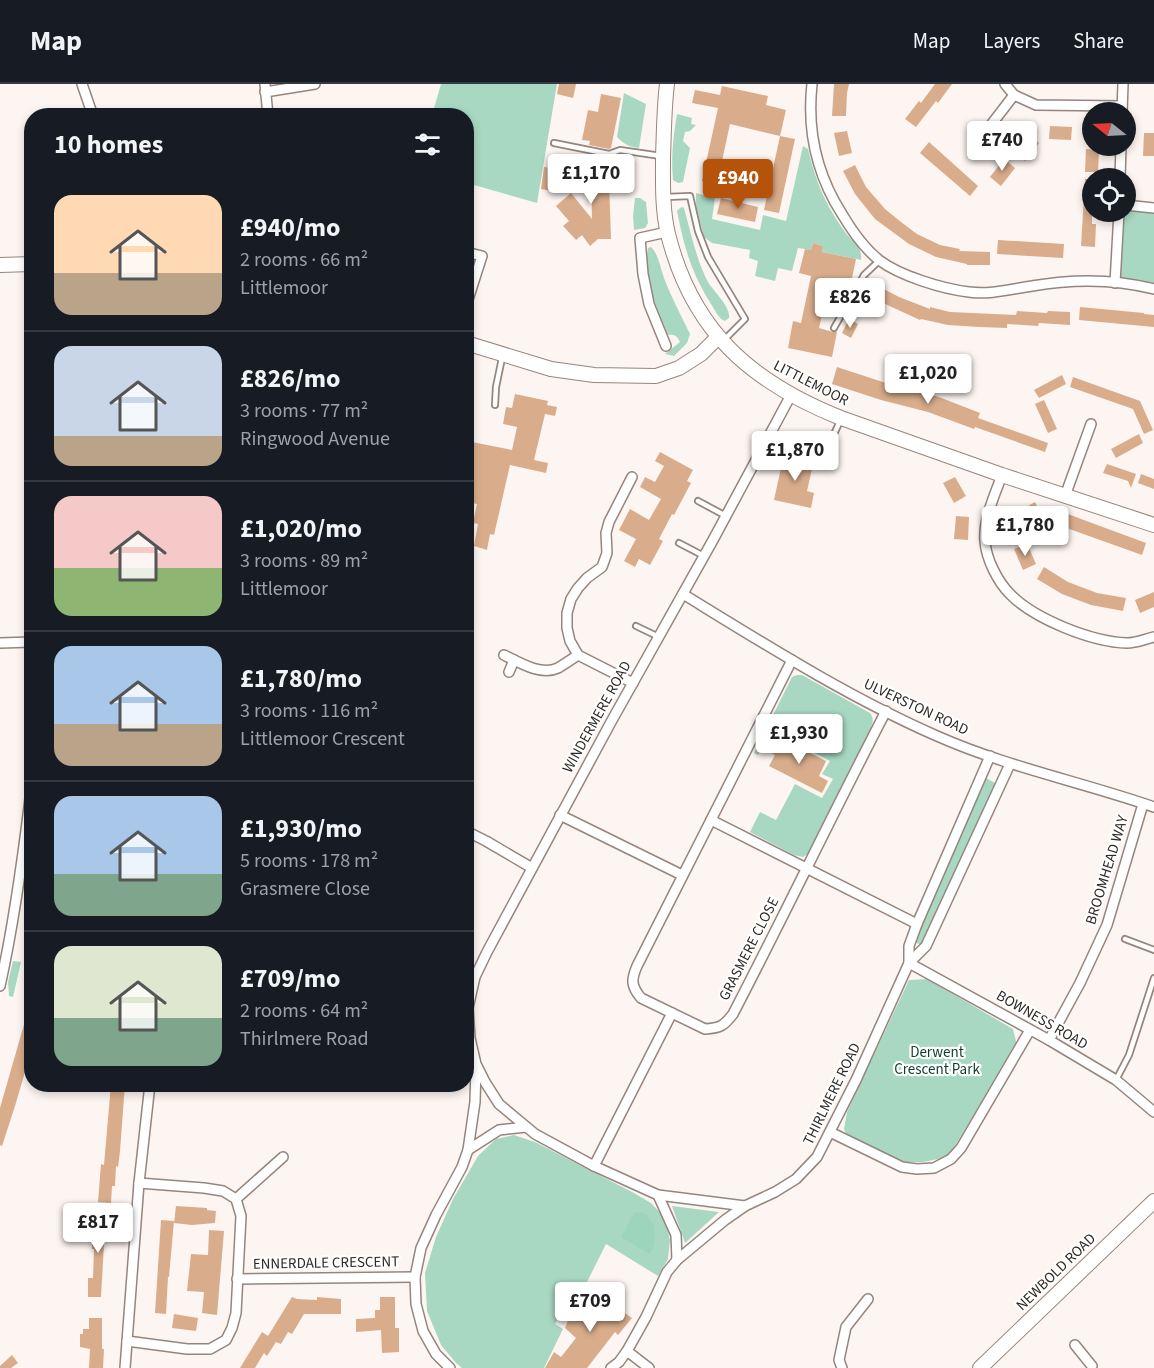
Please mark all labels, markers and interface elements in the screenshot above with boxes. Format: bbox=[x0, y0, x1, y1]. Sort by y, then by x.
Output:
text: Map bbox=[30, 21, 82, 61]
text: Map bbox=[913, 26, 950, 56]
text: Layers bbox=[983, 26, 1040, 56]
text: Share bbox=[1073, 26, 1124, 56]
north arrow bbox=[1082, 102, 1136, 156]
map controls bbox=[1082, 102, 1136, 222]
pin: £740 bbox=[966, 121, 1038, 172]
text: 10 homes bbox=[54, 126, 163, 163]
text: £740 bbox=[981, 126, 1023, 154]
icon: filters bbox=[411, 128, 444, 161]
pin: £1,170 bbox=[542, 154, 640, 205]
text: £1,170 bbox=[562, 159, 620, 187]
pin: £940 bbox=[702, 159, 774, 210]
text: £940 bbox=[717, 164, 759, 192]
button: locate bbox=[1082, 168, 1136, 222]
text: £940/mo bbox=[240, 209, 340, 246]
icon: home bbox=[102, 219, 174, 291]
text: 2 rooms · 66 m² bbox=[240, 246, 368, 274]
text: Littlemoor bbox=[240, 274, 328, 302]
pin: £826 bbox=[814, 278, 886, 329]
text: £826 bbox=[829, 283, 871, 311]
pin: £1,020 bbox=[879, 354, 977, 405]
street label: LITTLEMOOR bbox=[770, 355, 853, 411]
text: £1,020 bbox=[899, 359, 957, 387]
text: £826/mo bbox=[240, 360, 340, 397]
icon: home bbox=[102, 370, 174, 442]
text: 3 rooms · 77 m² bbox=[240, 397, 368, 425]
text: Ringwood Avenue bbox=[240, 425, 390, 453]
pin: £1,870 bbox=[746, 431, 844, 482]
text: £1,870 bbox=[766, 436, 824, 464]
pin: £1,780 bbox=[976, 506, 1074, 557]
text: £1,020/mo bbox=[240, 510, 362, 547]
text: £1,780 bbox=[996, 511, 1054, 539]
icon: home bbox=[102, 520, 174, 592]
text: 3 rooms · 89 m² bbox=[240, 547, 368, 575]
text: Littlemoor bbox=[240, 575, 328, 603]
street label: WINDERMERE ROAD bbox=[557, 657, 637, 777]
text: £1,780/mo bbox=[240, 660, 362, 697]
icon: home bbox=[102, 670, 174, 742]
street label: ULVERSTON ROAD bbox=[860, 673, 972, 741]
text: 3 rooms · 116 m² bbox=[240, 697, 378, 725]
pin: £1,930 bbox=[750, 714, 848, 765]
text: £1,930 bbox=[770, 719, 828, 747]
text: Littlemoor Crescent bbox=[240, 725, 405, 753]
text: £1,930/mo bbox=[240, 810, 362, 847]
street label: BROOMHEAD WAY bbox=[1080, 812, 1134, 927]
icon: home bbox=[102, 820, 174, 892]
text: 5 rooms · 178 m² bbox=[240, 847, 378, 875]
text: Grasmere Close bbox=[240, 875, 370, 903]
street label: GRASMERE CLOSE bbox=[714, 894, 784, 1004]
text: £709/mo bbox=[240, 960, 340, 997]
icon: home bbox=[102, 970, 174, 1042]
street label: BOWNESS ROAD bbox=[992, 985, 1092, 1055]
text: 2 rooms · 64 m² bbox=[240, 997, 368, 1025]
text: Thirlmere Road bbox=[240, 1025, 369, 1053]
street label: THIRLMERE ROAD bbox=[798, 1039, 866, 1149]
park label: Derwent Crescent Park bbox=[894, 1042, 980, 1080]
pin: £817 bbox=[62, 1203, 134, 1254]
text: £817 bbox=[77, 1208, 119, 1236]
street label: NEWBOLD ROAD bbox=[1012, 1229, 1100, 1315]
street label: ENNERDALE CRESCENT bbox=[253, 1251, 399, 1275]
pin: £709 bbox=[554, 1282, 626, 1333]
text: £709 bbox=[569, 1287, 611, 1315]

